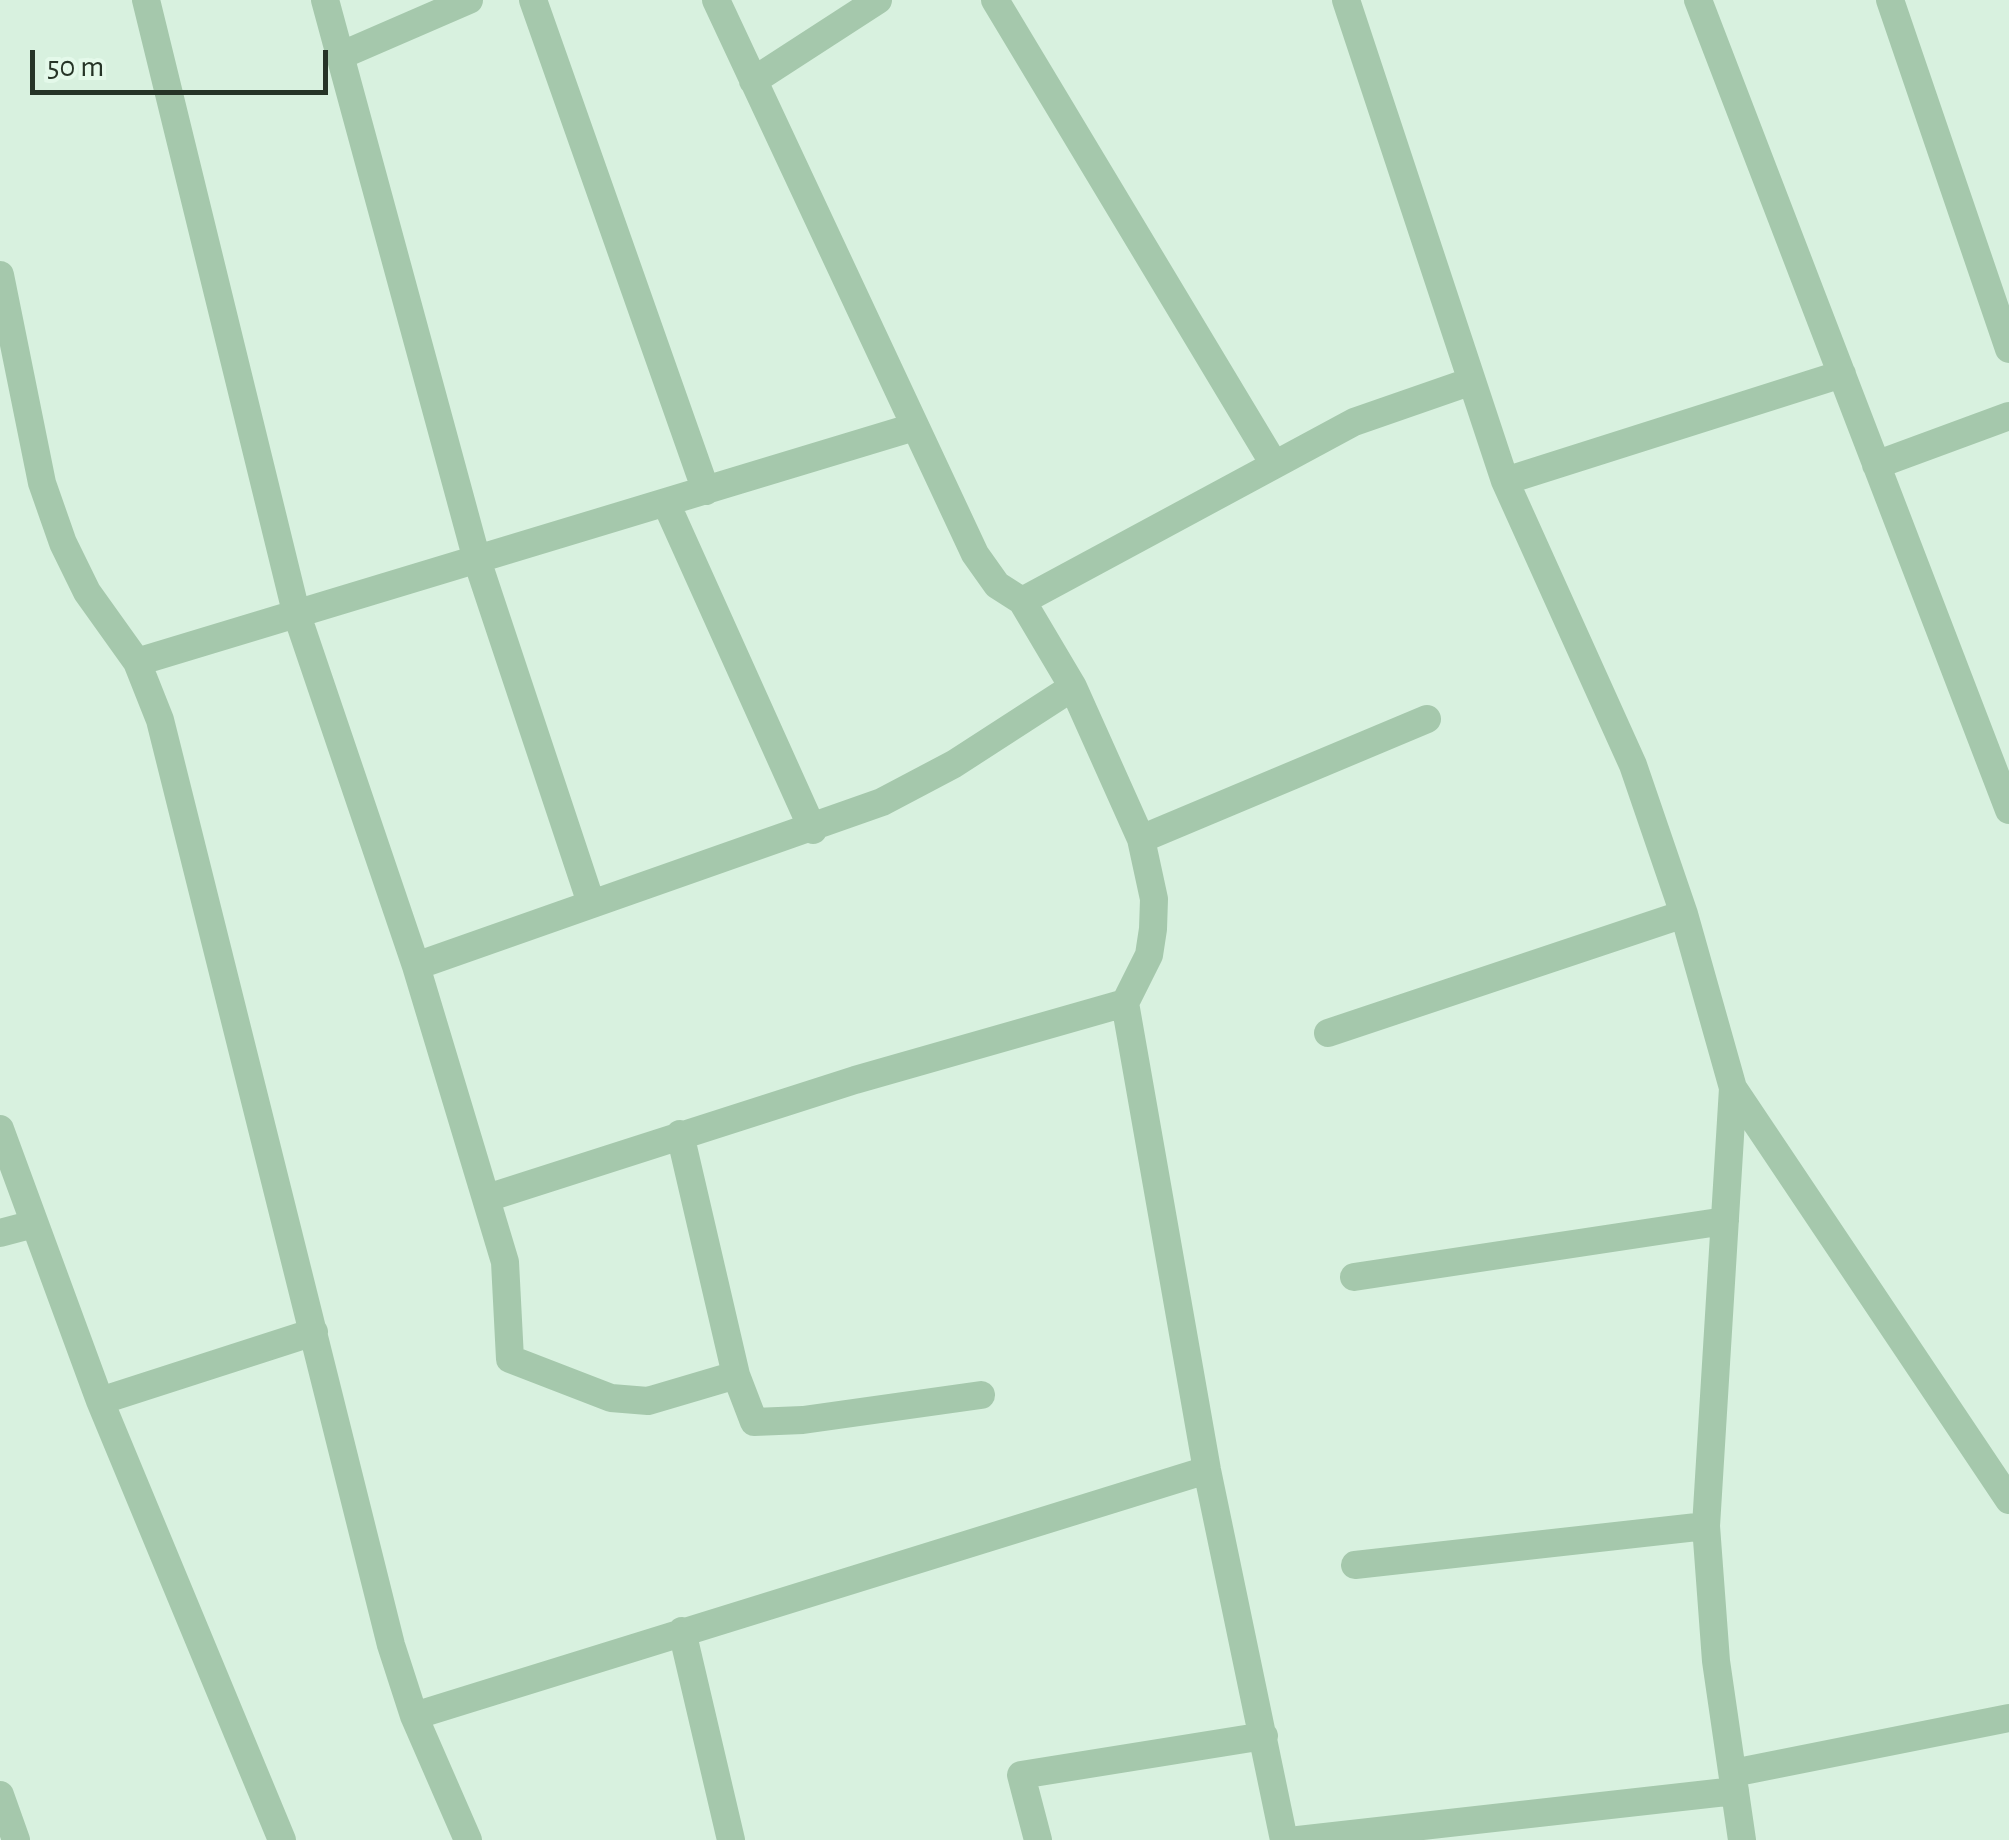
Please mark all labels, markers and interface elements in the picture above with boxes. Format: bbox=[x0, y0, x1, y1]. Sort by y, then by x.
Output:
scale bar bbox=[35, 30, 332, 92]
text: 50 m bbox=[47, 52, 104, 82]

